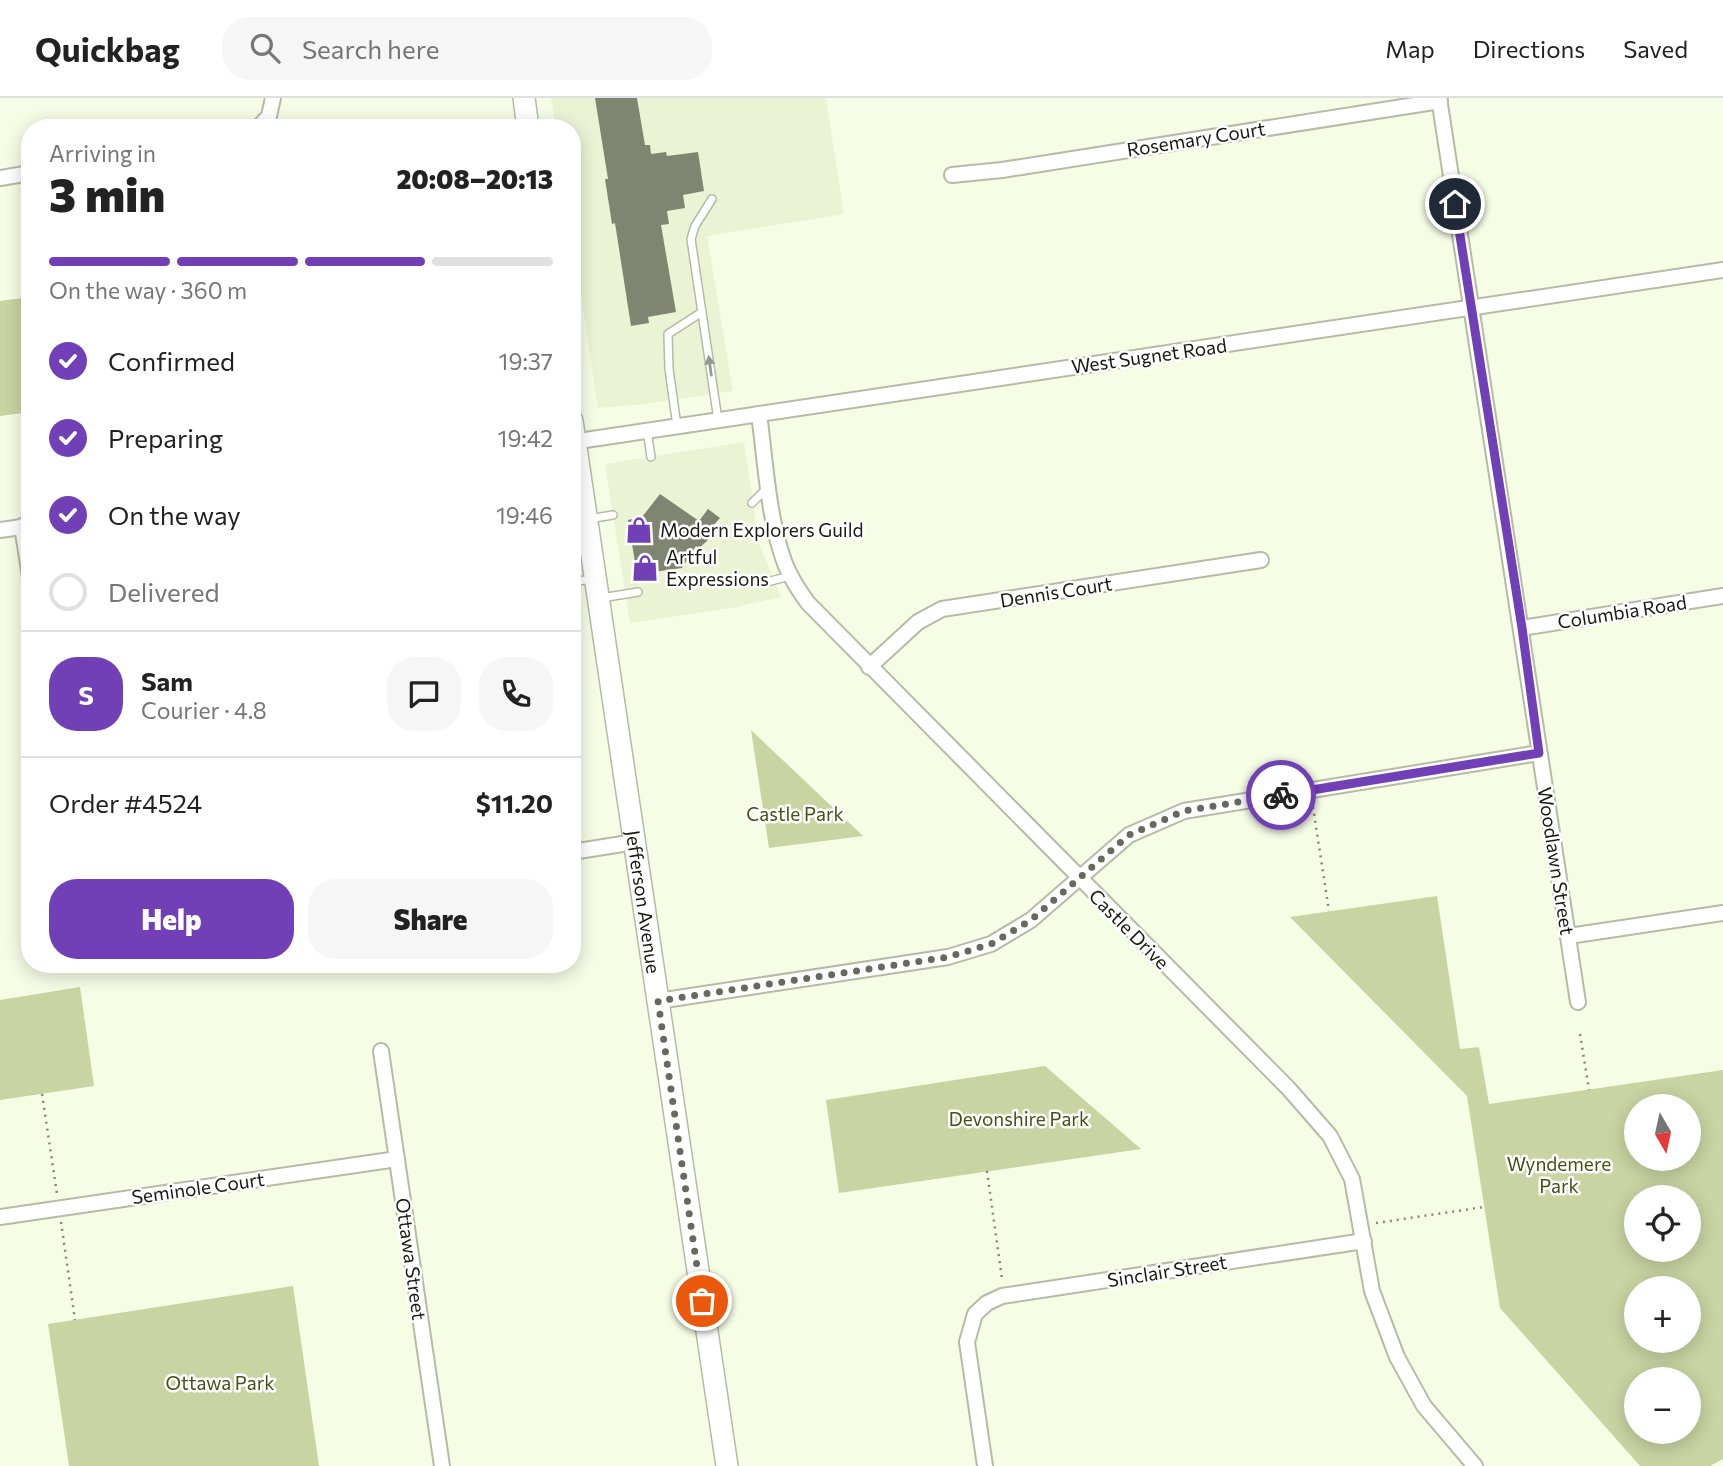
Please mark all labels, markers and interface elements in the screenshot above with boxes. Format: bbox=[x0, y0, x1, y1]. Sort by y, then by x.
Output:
search box bbox=[222, 17, 712, 80]
text: Quickbag bbox=[35, 28, 180, 69]
icon: search bbox=[246, 29, 284, 67]
text: Search here bbox=[302, 33, 439, 64]
text: Map bbox=[1385, 34, 1435, 63]
text: Directions bbox=[1473, 34, 1585, 63]
text: Saved bbox=[1623, 34, 1688, 63]
street label: Rosemary Court bbox=[1125, 116, 1267, 161]
text: Arriving in bbox=[49, 139, 156, 167]
text: 20:08–20:13 bbox=[396, 163, 553, 194]
text: 3 min bbox=[49, 165, 165, 221]
pin bbox=[1425, 174, 1485, 234]
icon: home bbox=[1436, 185, 1474, 223]
text: On the way · 360 m bbox=[49, 276, 247, 304]
street label: West Sugnet Road bbox=[1070, 333, 1228, 378]
icon: check bbox=[49, 342, 87, 380]
text: Confirmed bbox=[108, 345, 235, 376]
text: 19:37 bbox=[499, 347, 553, 375]
one-way arrow bbox=[704, 355, 715, 377]
icon: check bbox=[49, 419, 87, 457]
text: Preparing bbox=[108, 422, 223, 453]
text: 19:42 bbox=[498, 424, 553, 452]
icon: check bbox=[49, 496, 87, 534]
text: On the way bbox=[108, 499, 241, 530]
text: 19:46 bbox=[496, 501, 553, 529]
shop icon: Modern Explorers Guild bbox=[624, 515, 654, 545]
place label: Modern Explorers Guild bbox=[660, 518, 863, 541]
place label: Artful Expressions bbox=[666, 545, 769, 590]
shop icon: Artful Expressions bbox=[630, 553, 660, 583]
street label: Dennis Court bbox=[998, 571, 1114, 612]
text: Delivered bbox=[108, 576, 219, 607]
street label: Columbia Road bbox=[1556, 590, 1688, 633]
button: chat bbox=[387, 657, 461, 731]
button: phone bbox=[479, 657, 553, 731]
text: Sam bbox=[141, 665, 193, 696]
text: S bbox=[78, 679, 94, 710]
text: Courier · 4.8 bbox=[141, 696, 267, 724]
courier bbox=[1246, 760, 1316, 830]
icon: bike bbox=[1262, 776, 1300, 814]
street label: Woodlawn Street bbox=[1533, 785, 1580, 937]
text: Order #4524 bbox=[49, 787, 202, 818]
text: $11.20 bbox=[476, 787, 553, 818]
park label: Castle Park bbox=[746, 802, 844, 825]
street label: Jefferson Avenue bbox=[622, 828, 666, 975]
button: Help bbox=[49, 879, 294, 959]
button: Share bbox=[308, 879, 553, 959]
street label: Castle Drive bbox=[1085, 884, 1174, 973]
north arrow bbox=[1624, 1094, 1701, 1171]
map controls bbox=[1624, 1094, 1701, 1444]
park label: Devonshire Park bbox=[949, 1107, 1089, 1130]
park label: Wyndemere Park bbox=[1507, 1152, 1611, 1197]
street label: Seminole Court bbox=[130, 1167, 266, 1208]
button: locate bbox=[1624, 1185, 1701, 1262]
street label: Ottawa Street bbox=[392, 1196, 431, 1322]
street label: Sinclair Street bbox=[1105, 1250, 1229, 1291]
pin bbox=[672, 1271, 732, 1331]
button: + bbox=[1624, 1276, 1701, 1353]
icon: bag bbox=[683, 1282, 721, 1320]
button: − bbox=[1624, 1367, 1701, 1444]
park label: Ottawa Park bbox=[165, 1371, 275, 1394]

